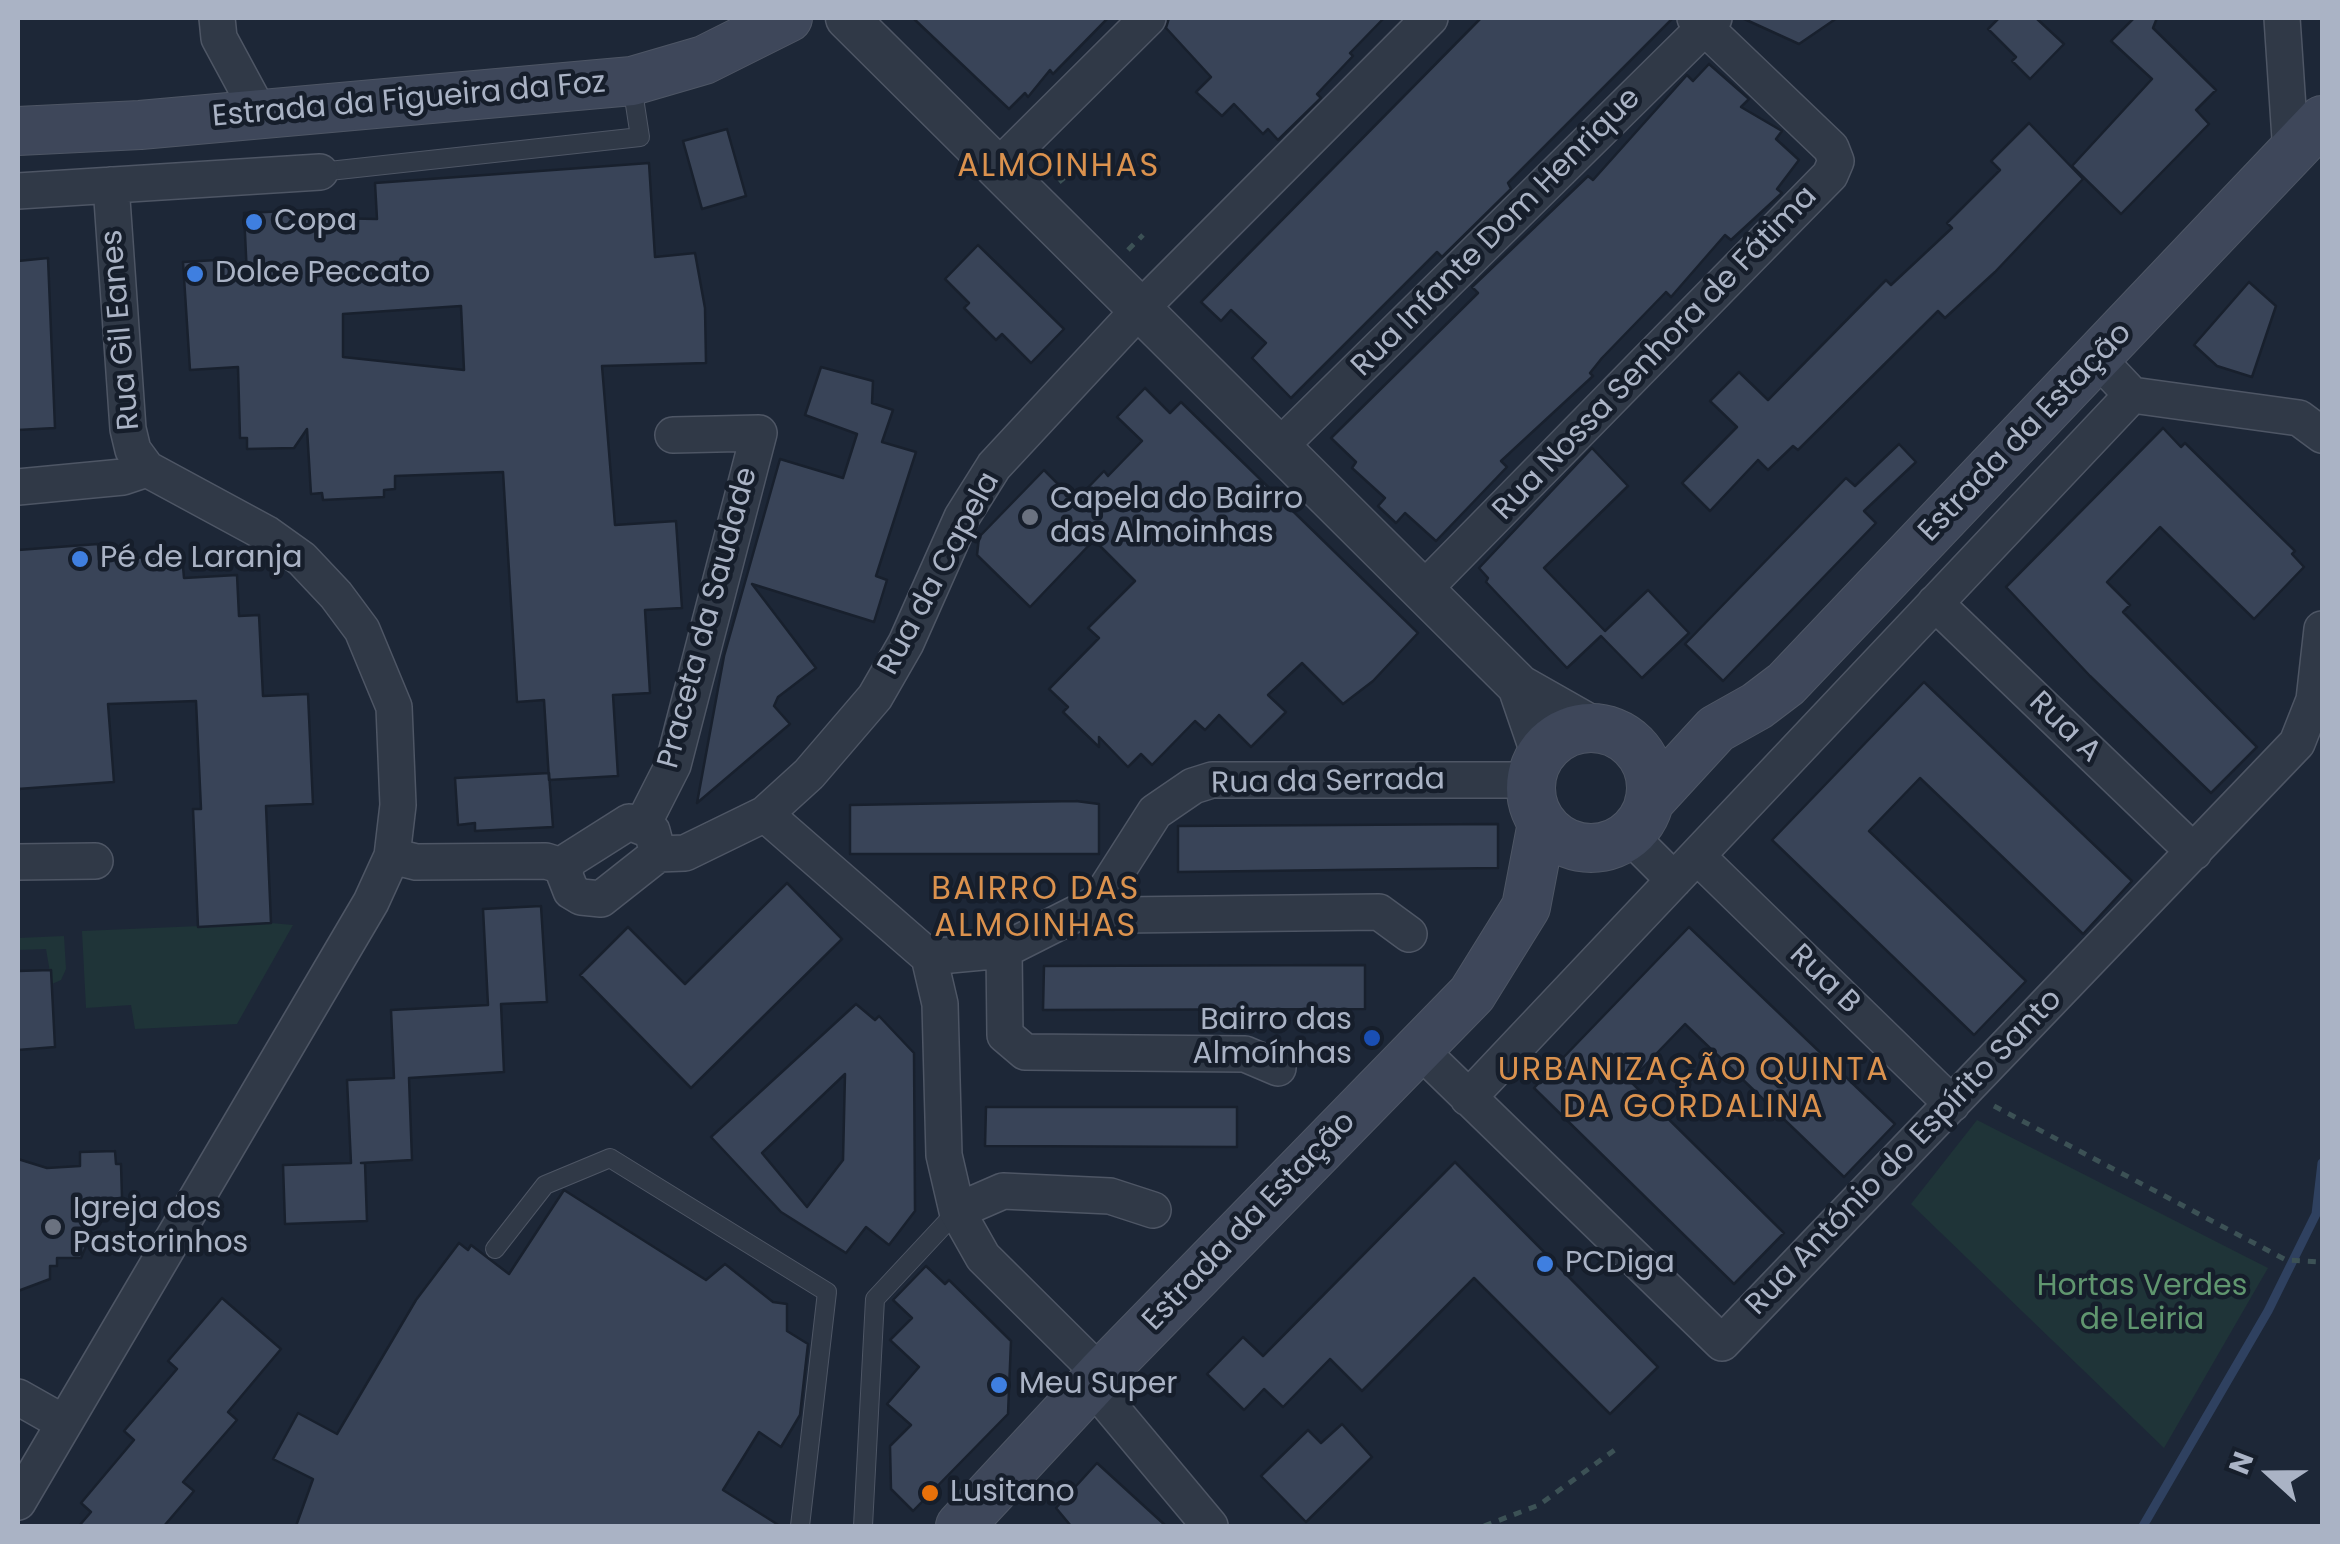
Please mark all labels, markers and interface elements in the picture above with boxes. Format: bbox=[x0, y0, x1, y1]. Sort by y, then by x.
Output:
street label: Estrada da Figueira da Foz bbox=[211, 66, 607, 136]
street label: Rua Infante Dom Henrique bbox=[1345, 81, 1649, 385]
district label: ALMOINHAS bbox=[957, 149, 1161, 187]
street label: Rua Nossa Senhora de Fátima bbox=[1487, 179, 1825, 529]
place label: Copa bbox=[274, 204, 357, 240]
marker: Copa bbox=[243, 211, 265, 233]
street label: Rua Gil Eanes bbox=[95, 228, 149, 432]
place label: Dolce Peccato bbox=[215, 256, 430, 292]
marker: Dolce Peccato bbox=[184, 263, 206, 285]
street label: Estrada da Estação bbox=[1912, 316, 2140, 550]
street label: Praceta da Saudade bbox=[652, 464, 766, 772]
street label: Rua da Capela bbox=[871, 467, 1009, 681]
place label: Capela do Bairro das Almoinhas bbox=[1050, 482, 1303, 552]
marker: Capela do Bairro das Almoinhas bbox=[1019, 506, 1041, 528]
place label: Pé de Laranja bbox=[100, 541, 302, 577]
marker: Pé de Laranja bbox=[69, 548, 91, 570]
street label: Rua A bbox=[2021, 685, 2107, 771]
street label: Rua da Serrada bbox=[1211, 763, 1445, 803]
district label: BAIRRO DAS ALMOINHAS bbox=[931, 872, 1141, 947]
street label: Rua B bbox=[1781, 938, 1867, 1022]
street label: Rua António do Espírito Santo bbox=[1740, 983, 2070, 1323]
place label: Bairro das Almoínhas bbox=[1193, 1003, 1352, 1074]
marker: Bairro das Almoínhas bbox=[1361, 1027, 1383, 1049]
district label: URBANIZAÇÃO QUINTA DA GORDALINA bbox=[1498, 1053, 1890, 1128]
street label: Estrada da Estação bbox=[1136, 1105, 1364, 1339]
place label: Igreja dos Pastorinhos bbox=[73, 1192, 248, 1262]
marker: Igreja dos Pastorinhos bbox=[42, 1216, 64, 1238]
place label: PCDiga bbox=[1565, 1246, 1675, 1282]
marker: PCDiga bbox=[1534, 1253, 1556, 1275]
park label: Hortas Verdes de Leiria bbox=[2037, 1269, 2247, 1340]
place label: Meu Super bbox=[1019, 1367, 1178, 1403]
marker: Meu Super bbox=[988, 1374, 1010, 1396]
north arrow bbox=[2220, 1424, 2320, 1524]
text: N bbox=[2220, 1446, 2264, 1480]
place label: Lusitano bbox=[950, 1475, 1075, 1511]
marker: Lusitano bbox=[919, 1482, 941, 1504]

